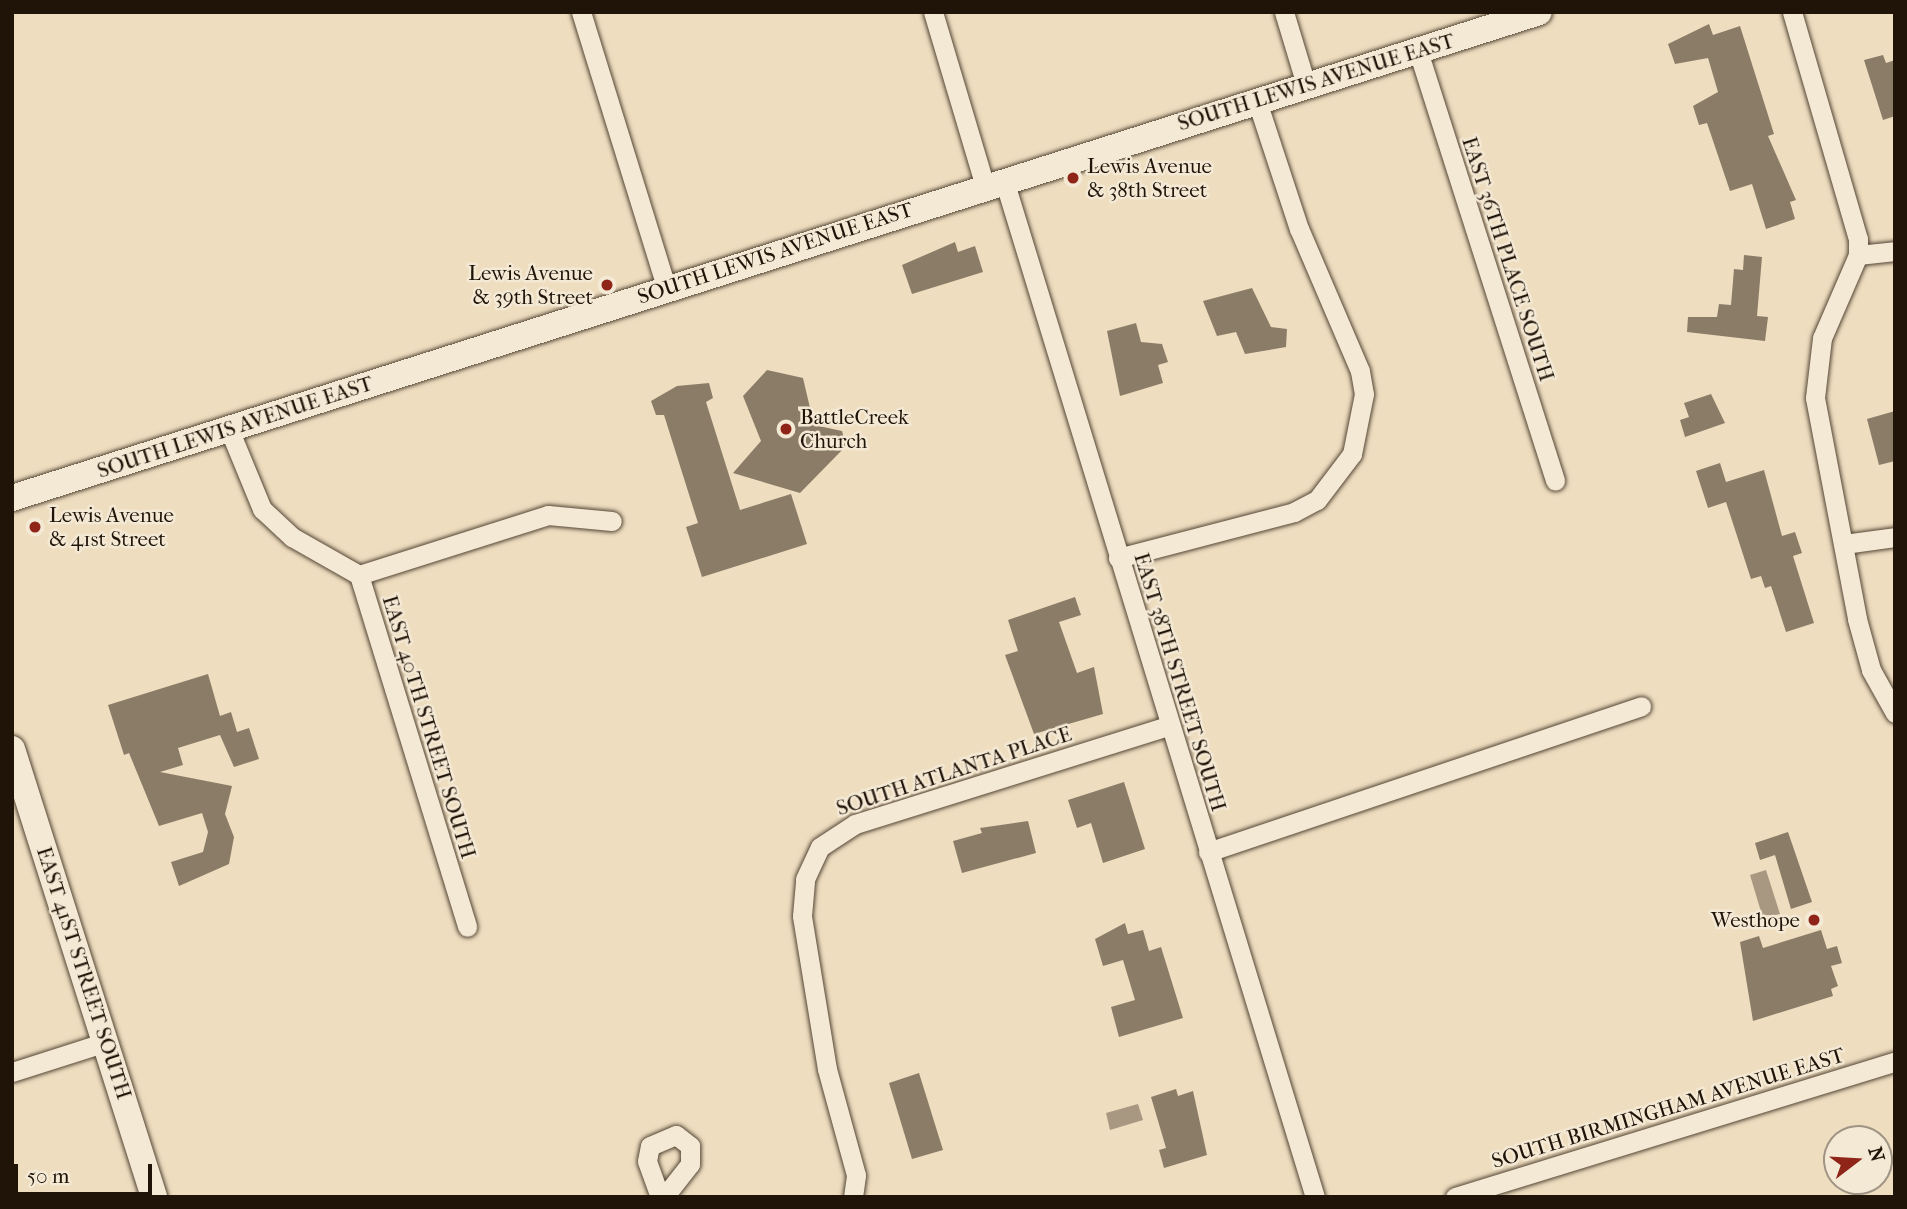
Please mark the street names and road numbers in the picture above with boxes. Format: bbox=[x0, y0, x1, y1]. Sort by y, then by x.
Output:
street label: SOUTH LEWIS AVENUE EAST bbox=[1175, 28, 1457, 136]
street label: EAST 36TH PLACE SOUTH bbox=[1457, 134, 1559, 384]
street label: SOUTH LEWIS AVENUE EAST bbox=[634, 197, 916, 309]
street label: SOUTH LEWIS AVENUE EAST bbox=[94, 371, 376, 483]
street label: EAST 38TH STREET SOUTH bbox=[1129, 550, 1231, 814]
street label: EAST 40TH STREET SOUTH bbox=[377, 592, 481, 862]
street label: SOUTH ATLANTA PLACE bbox=[833, 721, 1075, 821]
street label: EAST 41ST STREET SOUTH bbox=[31, 844, 137, 1102]
street label: SOUTH BIRMINGHAM AVENUE EAST bbox=[1489, 1042, 1847, 1174]

